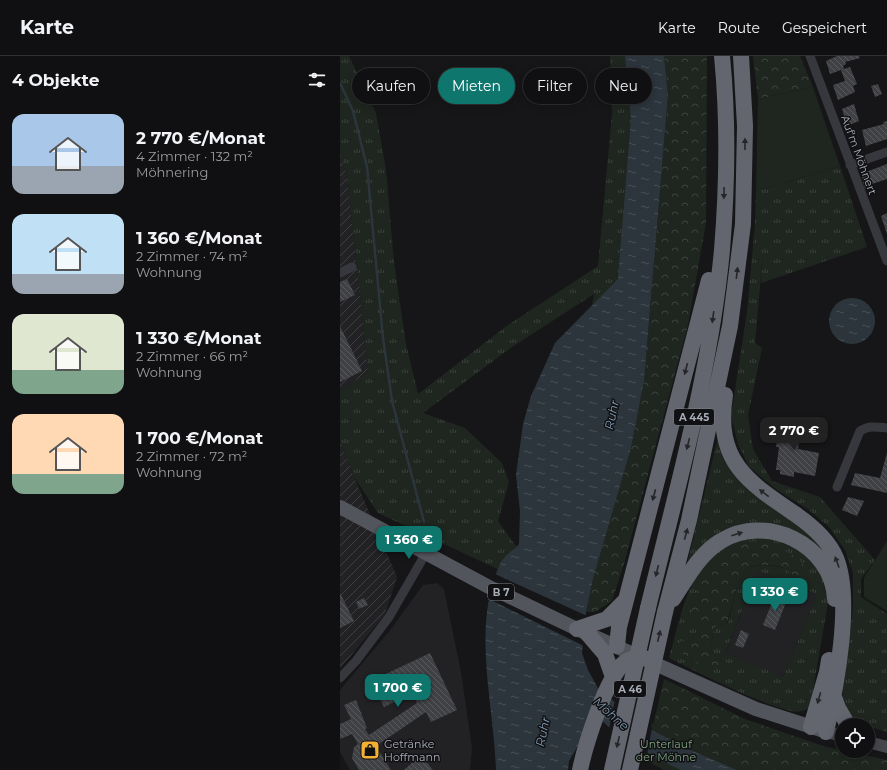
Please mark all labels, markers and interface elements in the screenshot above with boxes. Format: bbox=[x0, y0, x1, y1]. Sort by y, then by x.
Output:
text: Karte bbox=[20, 16, 74, 39]
text: Karte bbox=[658, 19, 696, 37]
text: Route bbox=[718, 19, 760, 37]
text: Gespeichert bbox=[782, 19, 867, 37]
chip: Kaufen bbox=[352, 68, 430, 104]
chip: Mieten bbox=[438, 68, 515, 104]
chip: Filter bbox=[523, 68, 587, 104]
chip: Neu bbox=[595, 68, 652, 104]
icon: filters bbox=[306, 69, 328, 91]
text: 4 Objekte bbox=[12, 70, 99, 90]
street label: Auf'm Möhnert bbox=[838, 113, 880, 197]
text: 2 770 €/Monat bbox=[136, 128, 265, 148]
icon: home bbox=[44, 130, 92, 178]
one-way arrow bbox=[742, 137, 748, 150]
text: 4 Zimmer · 132 m² bbox=[136, 148, 253, 164]
text: Möhnering bbox=[136, 164, 208, 180]
one-way arrow bbox=[721, 187, 727, 200]
text: 1 360 €/Monat bbox=[136, 228, 262, 248]
icon: home bbox=[44, 230, 92, 278]
text: 2 Zimmer · 74 m² bbox=[136, 248, 248, 264]
text: Wohnung bbox=[136, 264, 202, 280]
one-way arrow bbox=[734, 267, 740, 279]
one-way arrow bbox=[709, 311, 716, 323]
text: 1 330 €/Monat bbox=[136, 328, 261, 348]
icon: home bbox=[44, 330, 92, 378]
text: 2 Zimmer · 66 m² bbox=[136, 348, 248, 364]
one-way arrow bbox=[683, 363, 689, 375]
text: Wohnung bbox=[136, 364, 202, 380]
water label: Ruhr bbox=[601, 399, 622, 431]
road number: A 445 bbox=[674, 409, 714, 425]
pin: 2 770 € bbox=[757, 417, 831, 451]
text: 2 770 € bbox=[769, 422, 819, 438]
text: 1 700 €/Monat bbox=[136, 428, 263, 448]
icon: home bbox=[44, 430, 92, 478]
one-way arrow bbox=[685, 439, 691, 451]
text: 2 Zimmer · 72 m² bbox=[136, 448, 247, 464]
text: Wohnung bbox=[136, 464, 202, 480]
one-way arrow bbox=[650, 488, 656, 501]
one-way arrow bbox=[758, 489, 769, 497]
pin: 1 360 € bbox=[372, 526, 446, 560]
one-way arrow bbox=[683, 528, 689, 540]
text: 1 360 € bbox=[385, 531, 433, 547]
one-way arrow bbox=[731, 531, 743, 537]
one-way arrow bbox=[834, 555, 840, 567]
one-way arrow bbox=[654, 565, 660, 577]
pin: 1 330 € bbox=[738, 578, 812, 612]
text: 1 330 € bbox=[751, 583, 799, 599]
road number: B 7 bbox=[488, 584, 514, 600]
one-way arrow bbox=[657, 630, 663, 642]
pin: 1 700 € bbox=[361, 674, 435, 708]
text: 1 700 € bbox=[374, 679, 422, 695]
road number: A 46 bbox=[614, 681, 646, 697]
one-way arrow bbox=[816, 693, 822, 705]
water label: Möhne bbox=[591, 694, 632, 733]
water label: Ruhr bbox=[532, 716, 553, 748]
map controls bbox=[835, 718, 875, 758]
button: locate bbox=[835, 718, 875, 758]
one-way arrow bbox=[615, 736, 621, 748]
place label: Getränke Hoffmann bbox=[384, 737, 440, 764]
park label: Unterlauf der Möhne bbox=[636, 737, 697, 764]
shop icon: Getränke Hoffmann bbox=[359, 739, 381, 761]

